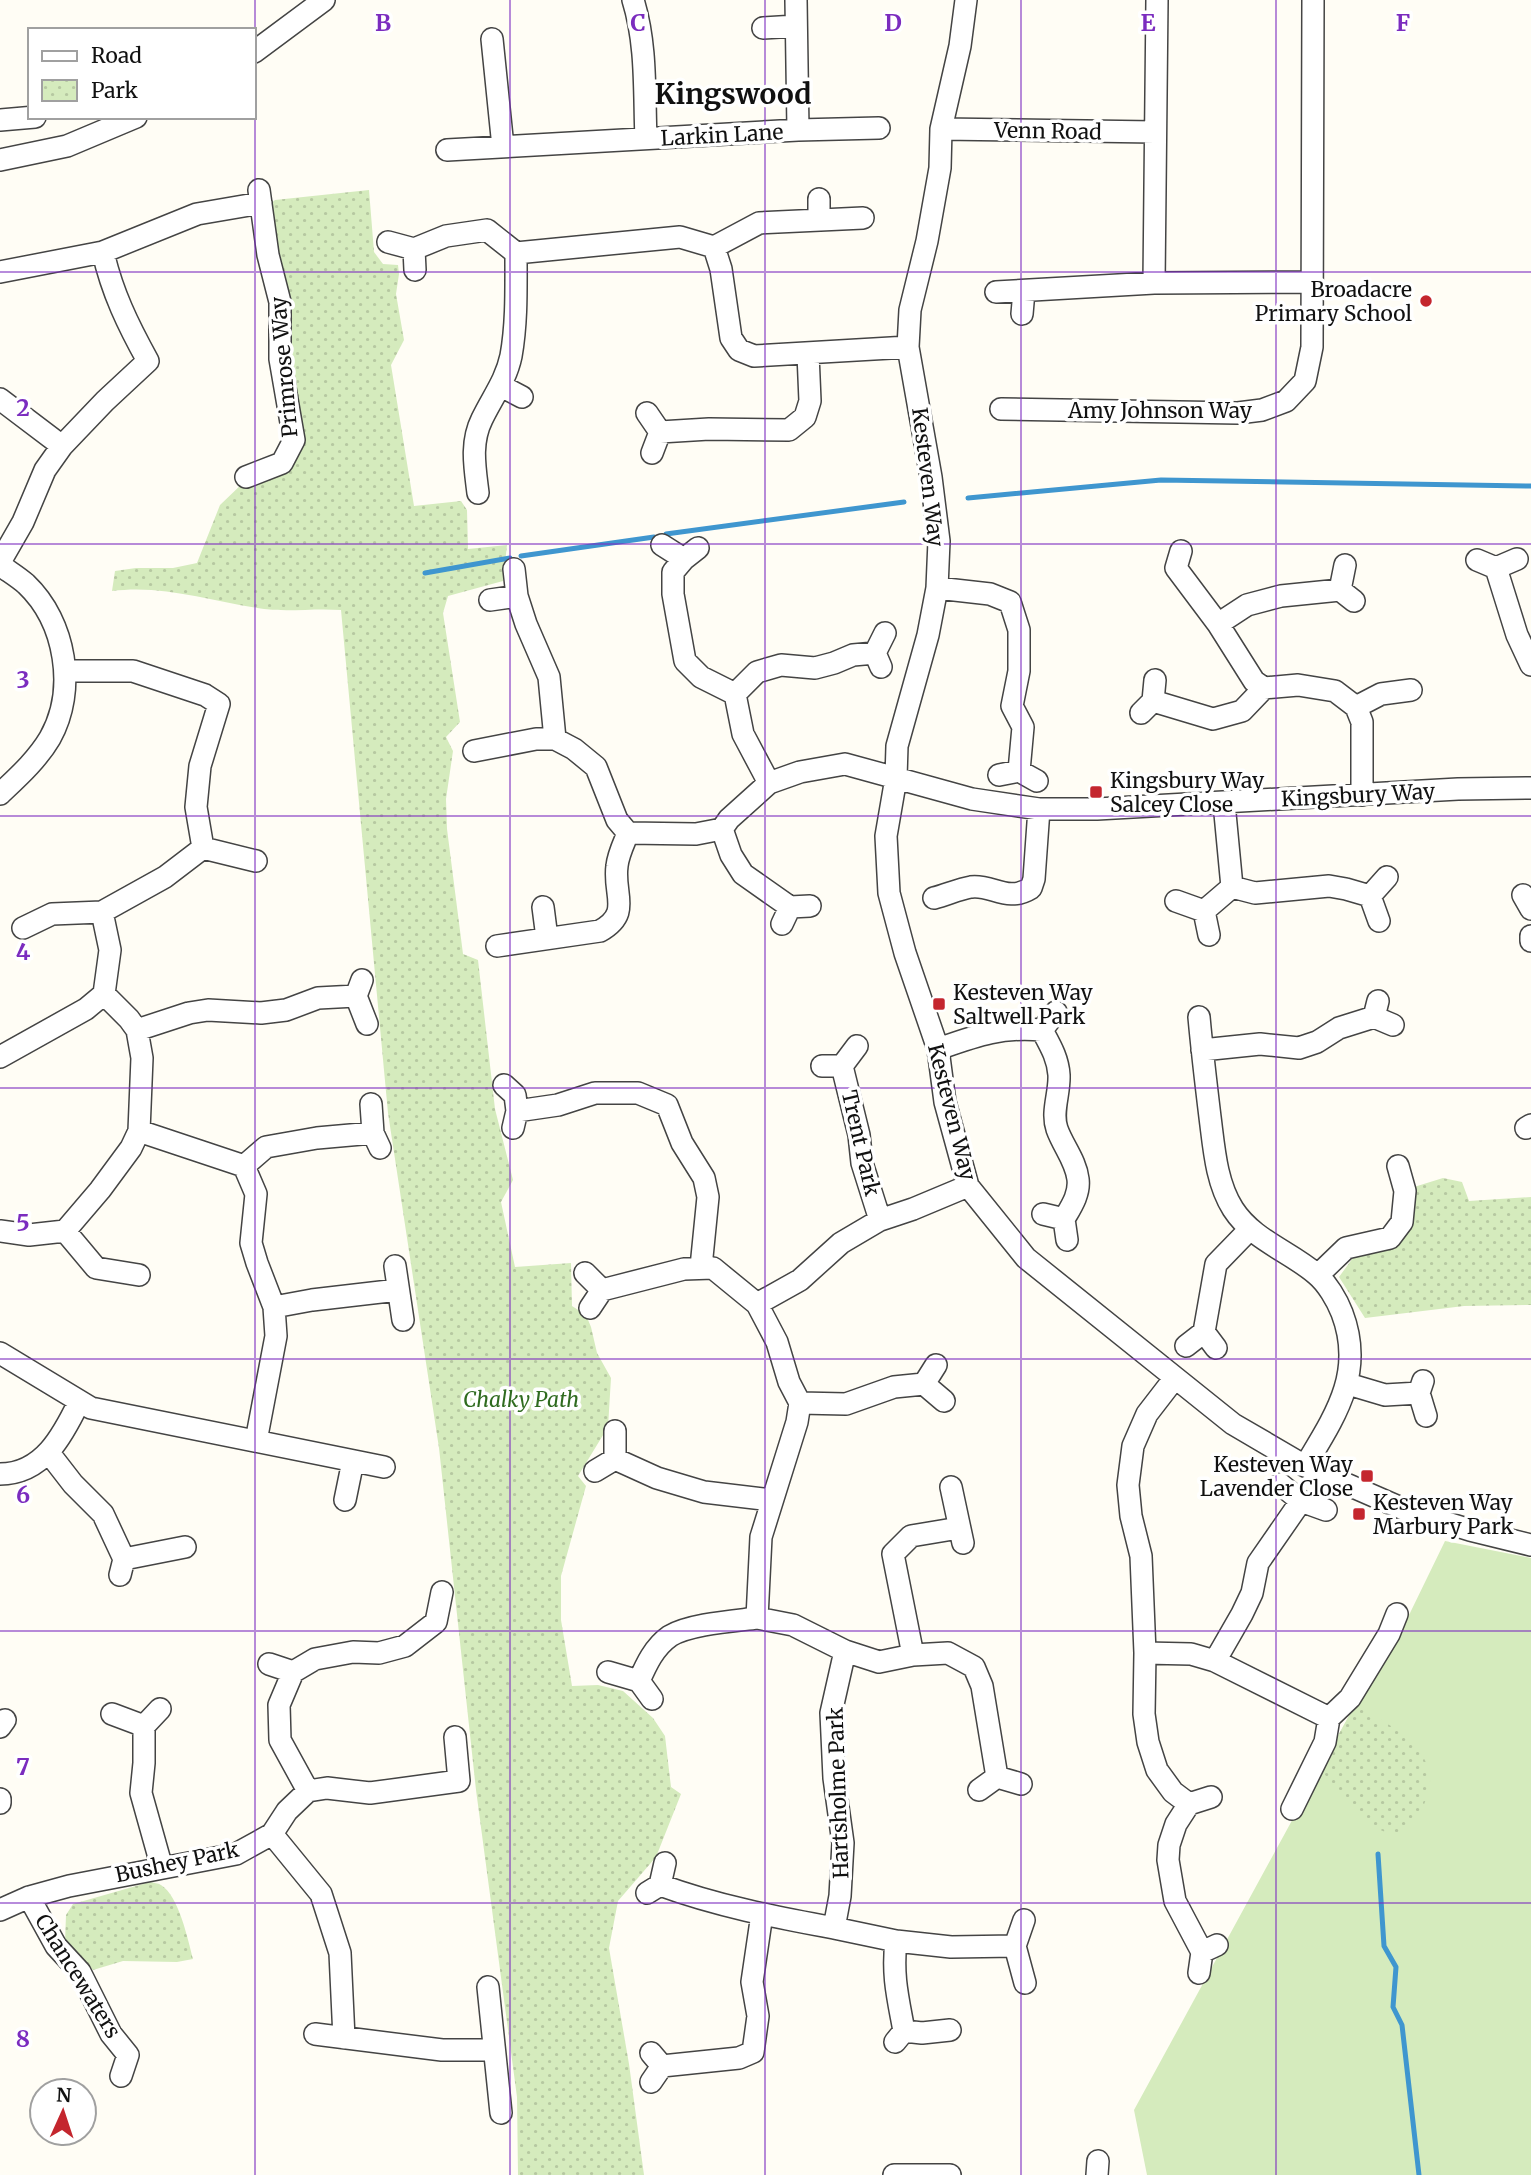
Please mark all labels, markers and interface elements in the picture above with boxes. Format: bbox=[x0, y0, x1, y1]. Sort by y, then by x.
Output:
text: B bbox=[375, 8, 391, 37]
text: C bbox=[630, 8, 646, 37]
text: D bbox=[884, 8, 902, 37]
text: E bbox=[1140, 8, 1156, 37]
text: F bbox=[1396, 8, 1410, 37]
legend bbox=[28, 28, 256, 119]
text: Road bbox=[91, 42, 142, 69]
district label: Kingswood bbox=[655, 76, 812, 112]
text: Park bbox=[91, 77, 138, 104]
street label: Venn Road bbox=[993, 117, 1102, 145]
street label: Larkin Lane bbox=[660, 118, 784, 152]
place label: Broadacre Primary School bbox=[1255, 276, 1412, 327]
marker: Broadacre Primary School bbox=[1418, 293, 1434, 309]
street label: Primrose Way bbox=[264, 295, 304, 438]
text: 2 bbox=[16, 393, 30, 422]
street label: Amy Johnson Way bbox=[1067, 397, 1253, 424]
street label: Kesteven Way bbox=[906, 406, 950, 549]
text: 3 bbox=[16, 665, 30, 694]
place label: Kingsbury Way Salcey Close bbox=[1110, 767, 1265, 818]
street label: Kingsbury Way bbox=[1280, 777, 1436, 813]
marker: Kingsbury Way Salcey Close bbox=[1088, 784, 1104, 800]
text: 4 bbox=[16, 937, 31, 966]
place label: Kesteven Way Saltwell Park bbox=[953, 979, 1094, 1030]
marker: Kesteven Way Saltwell Park bbox=[931, 996, 947, 1012]
street label: Kesteven Way bbox=[922, 1041, 982, 1184]
street label: Trent Park bbox=[836, 1087, 886, 1199]
text: 5 bbox=[16, 1208, 30, 1237]
park label: Chalky Path bbox=[463, 1386, 579, 1413]
place label: Kesteven Way Lavender Close bbox=[1200, 1451, 1354, 1502]
marker: Kesteven Way Lavender Close bbox=[1359, 1468, 1375, 1484]
text: 6 bbox=[16, 1480, 30, 1509]
place label: Kesteven Way Marbury Park bbox=[1373, 1489, 1514, 1540]
marker: Kesteven Way Marbury Park bbox=[1351, 1506, 1367, 1522]
street label: Hartsholme Park bbox=[821, 1706, 854, 1879]
text: 7 bbox=[16, 1752, 30, 1781]
street label: Bushey Park bbox=[113, 1836, 242, 1888]
street label: Chancewaters bbox=[29, 1909, 127, 2043]
text: 8 bbox=[16, 2024, 30, 2053]
north arrow bbox=[28, 2077, 98, 2147]
text: N bbox=[56, 2083, 72, 2107]

